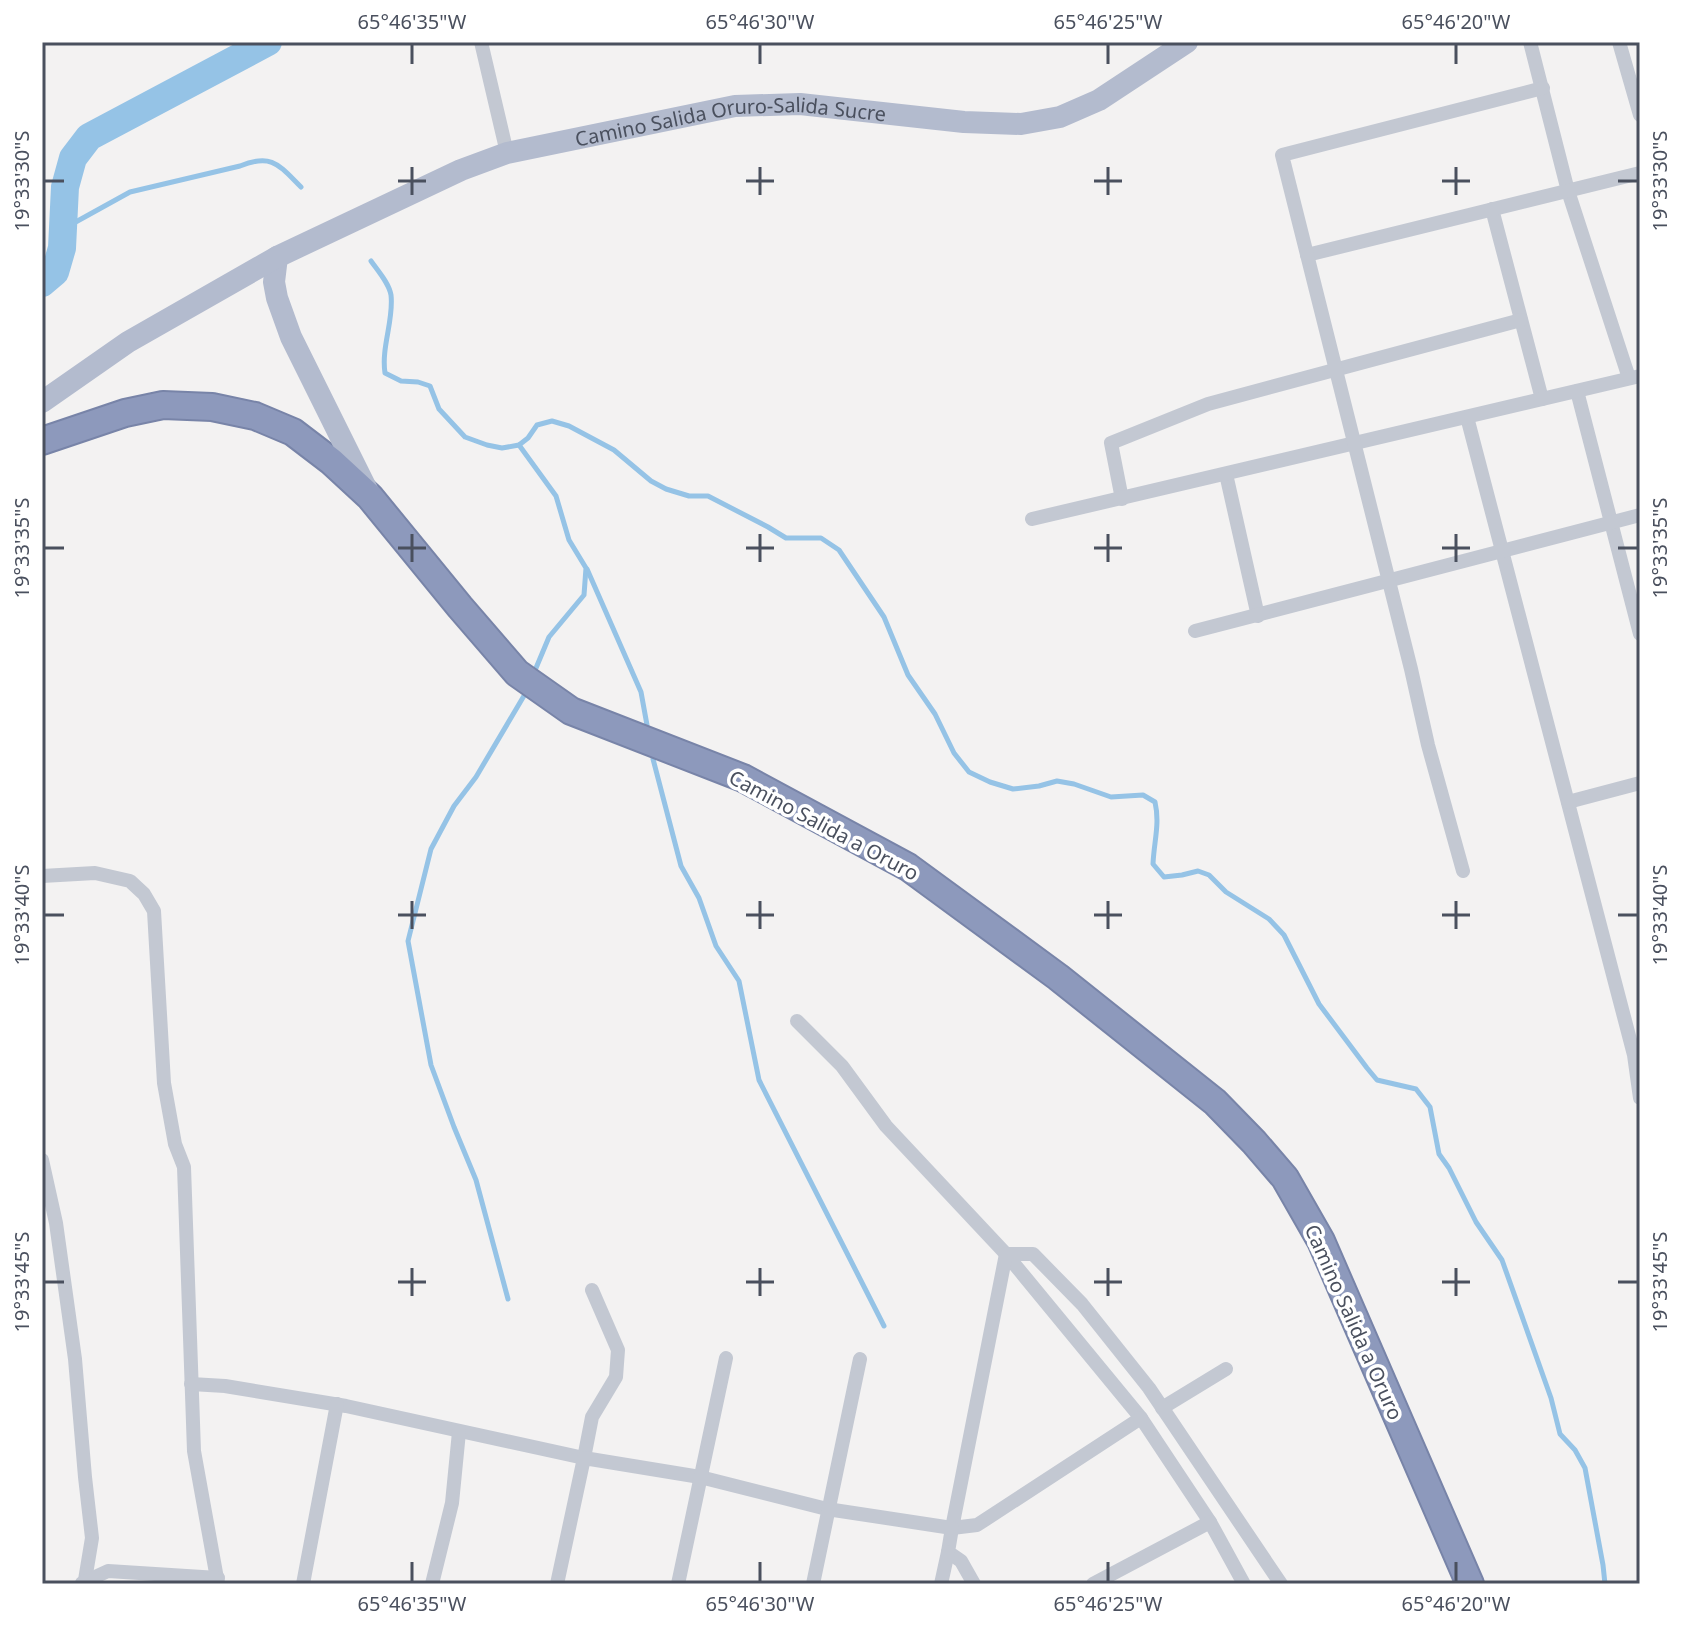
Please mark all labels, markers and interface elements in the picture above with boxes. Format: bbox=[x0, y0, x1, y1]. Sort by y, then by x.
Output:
text: 65°46'35"W bbox=[358, 8, 467, 35]
text: 65°46'30"W bbox=[706, 8, 815, 35]
text: 65°46'25"W bbox=[1054, 8, 1163, 35]
text: 65°46'20"W bbox=[1402, 8, 1511, 35]
street label: Camino Salida Oruro-Salida Sucre bbox=[572, 90, 888, 152]
text: 19°33'30"S bbox=[8, 131, 35, 231]
text: 19°33'30"S bbox=[1646, 131, 1673, 231]
text: 19°33'35"S bbox=[8, 498, 35, 598]
text: 19°33'35"S bbox=[1646, 498, 1673, 598]
street label: Camino Salida a Oruro bbox=[724, 763, 924, 887]
text: 19°33'40"S bbox=[8, 865, 35, 965]
text: 19°33'40"S bbox=[1646, 865, 1673, 965]
street label: Camino Salida a Oruro bbox=[1299, 1220, 1409, 1424]
text: 19°33'45"S bbox=[8, 1232, 35, 1332]
text: 19°33'45"S bbox=[1646, 1232, 1673, 1332]
text: 65°46'35"W bbox=[358, 1590, 467, 1617]
text: 65°46'30"W bbox=[706, 1590, 815, 1617]
text: 65°46'25"W bbox=[1054, 1590, 1163, 1617]
text: 65°46'20"W bbox=[1402, 1590, 1511, 1617]

